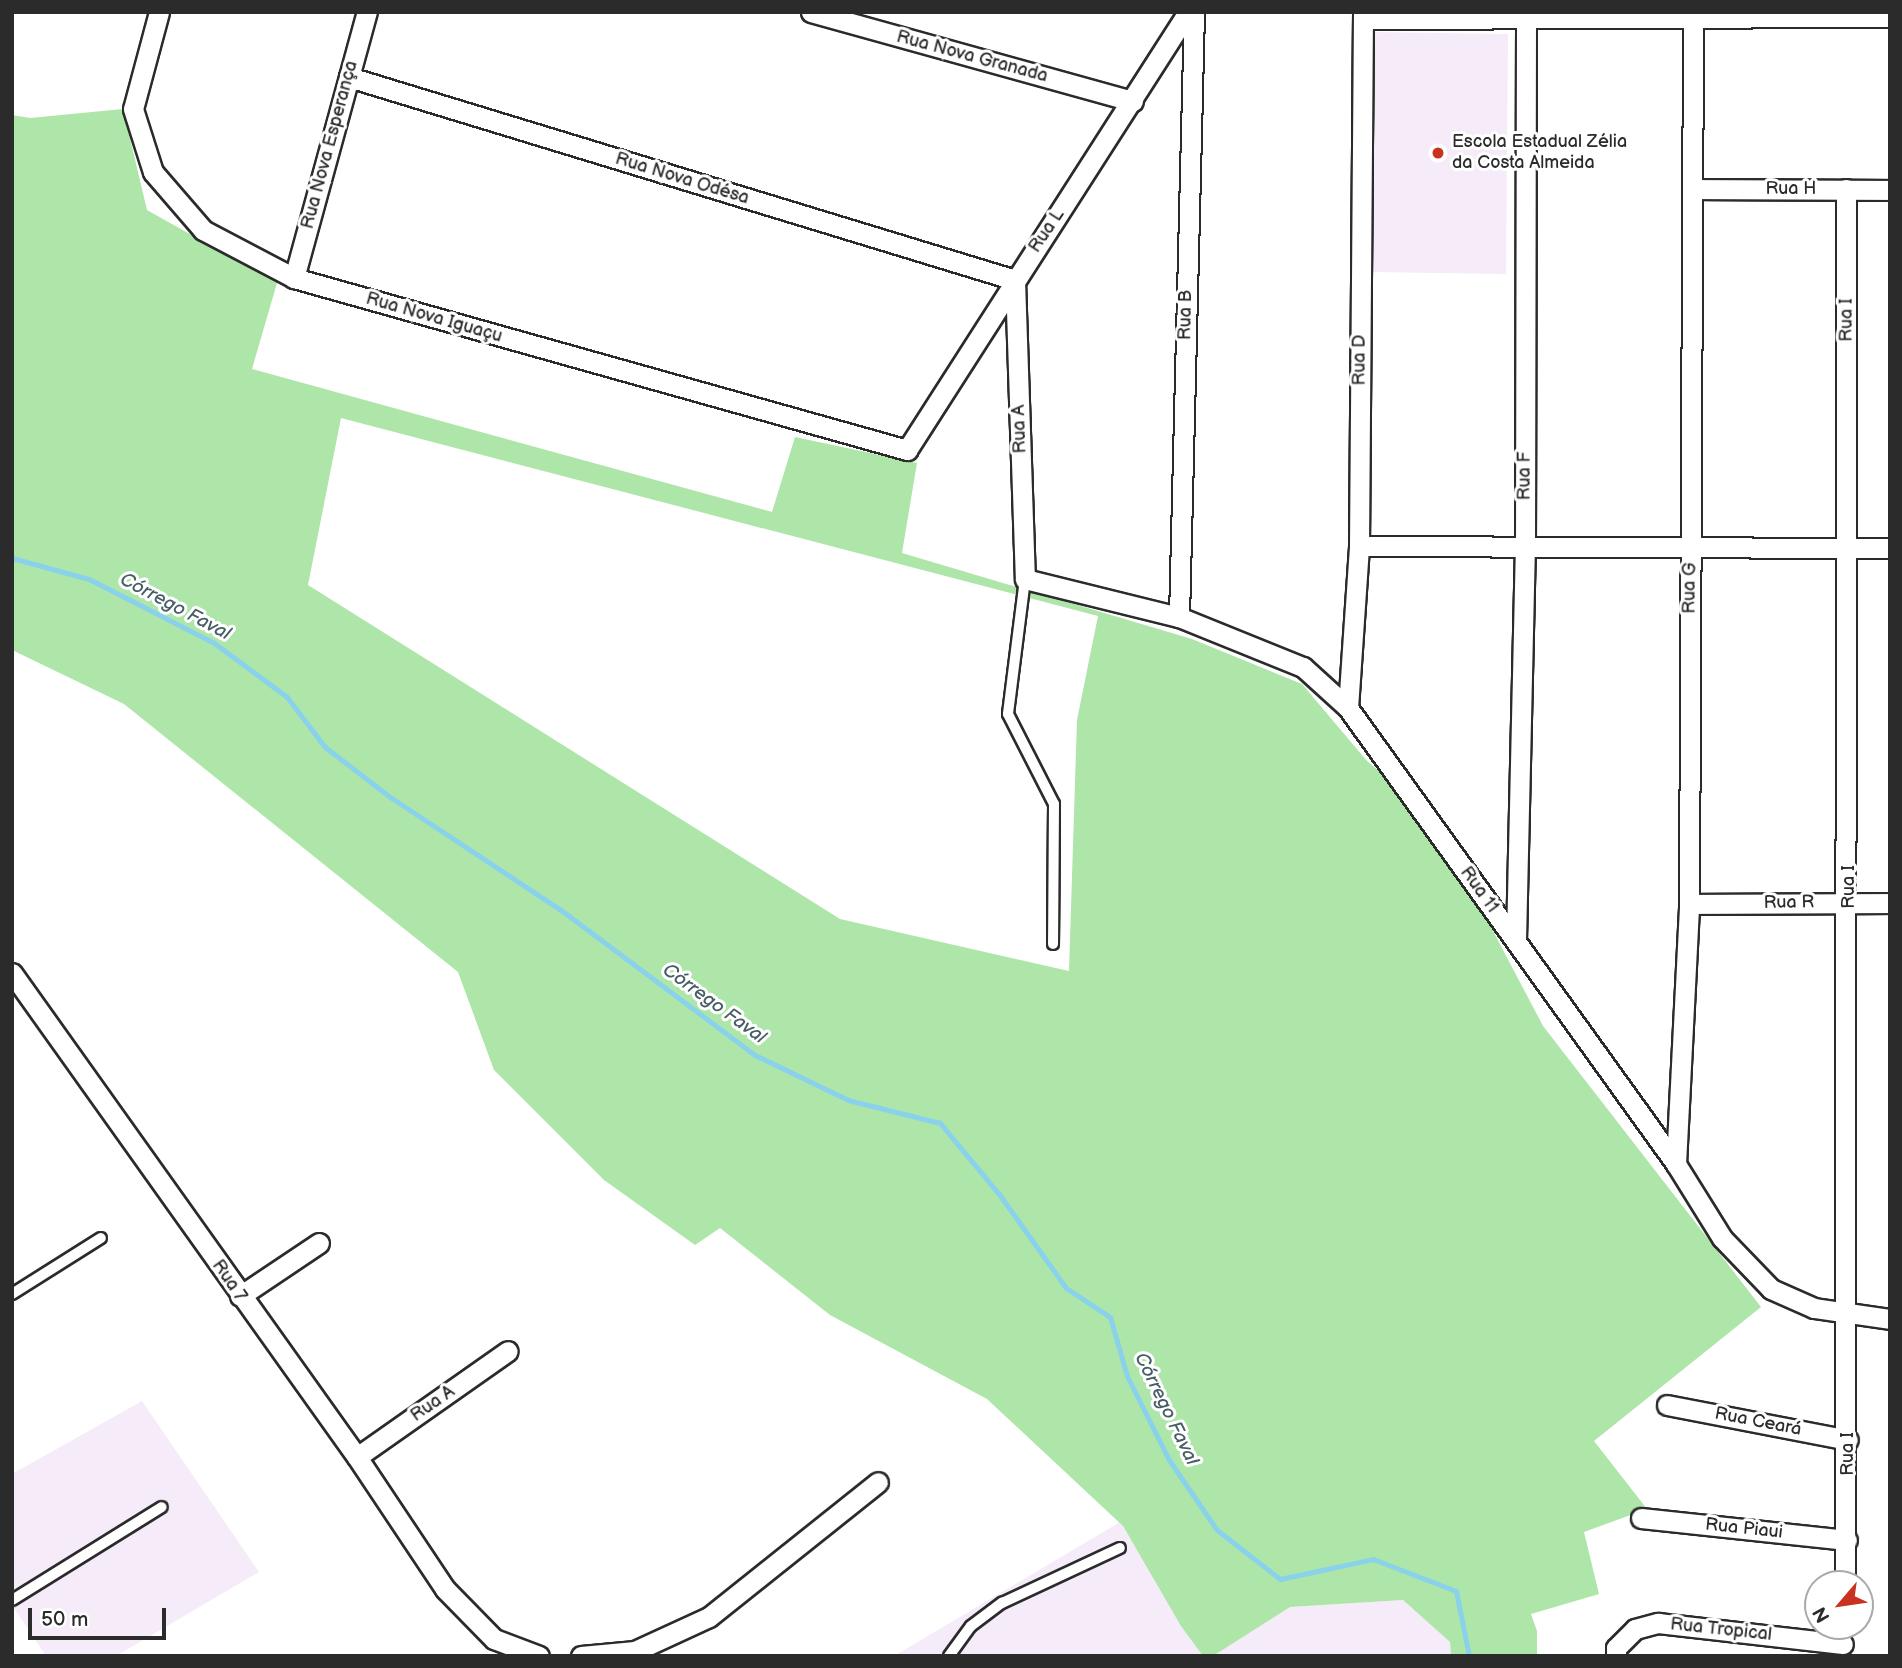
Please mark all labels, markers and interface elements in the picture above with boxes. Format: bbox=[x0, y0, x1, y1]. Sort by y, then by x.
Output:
street label: Rua Nova Granada bbox=[894, 26, 1050, 88]
street label: Rua Nova Esperança bbox=[297, 59, 363, 231]
place label: Escola Estadual Zélia da Costa Almeida bbox=[1452, 132, 1627, 174]
marker: Escola Estadual Zélia da Costa Almeida bbox=[1430, 145, 1446, 161]
street label: Rua Nova Odésa bbox=[613, 148, 751, 210]
street label: Rua H bbox=[1765, 178, 1817, 200]
street label: Rua L bbox=[1025, 205, 1069, 257]
street label: Rua Nova Iguaçu bbox=[363, 288, 505, 348]
street label: Rua B bbox=[1175, 290, 1197, 340]
street label: Rua I bbox=[1836, 298, 1858, 342]
street label: Rua D bbox=[1349, 335, 1371, 385]
street label: Rua A bbox=[1008, 404, 1032, 454]
street label: Rua F bbox=[1514, 452, 1536, 500]
street label: Rua G bbox=[1679, 562, 1701, 614]
water label: Córrego Faval bbox=[116, 568, 234, 646]
street label: Rua 11 bbox=[1455, 863, 1503, 917]
street label: Rua I bbox=[1838, 865, 1860, 909]
street label: Rua R bbox=[1763, 892, 1815, 914]
water label: Córrego Faval bbox=[658, 959, 770, 1049]
street label: Rua 7 bbox=[207, 1256, 251, 1306]
water label: Córrego Faval bbox=[1129, 1349, 1203, 1469]
street label: Rua A bbox=[407, 1381, 459, 1427]
street label: Rua Ceará bbox=[1713, 1403, 1803, 1441]
street label: Rua I bbox=[1837, 1432, 1859, 1476]
street label: Rua Piaui bbox=[1704, 1514, 1784, 1544]
north arrow bbox=[1804, 1570, 1874, 1640]
scale bar bbox=[32, 1594, 170, 1638]
text: N bbox=[1808, 1603, 1835, 1626]
text: 50 m bbox=[41, 1607, 88, 1632]
street label: Rua Tropical bbox=[1669, 1614, 1773, 1646]

